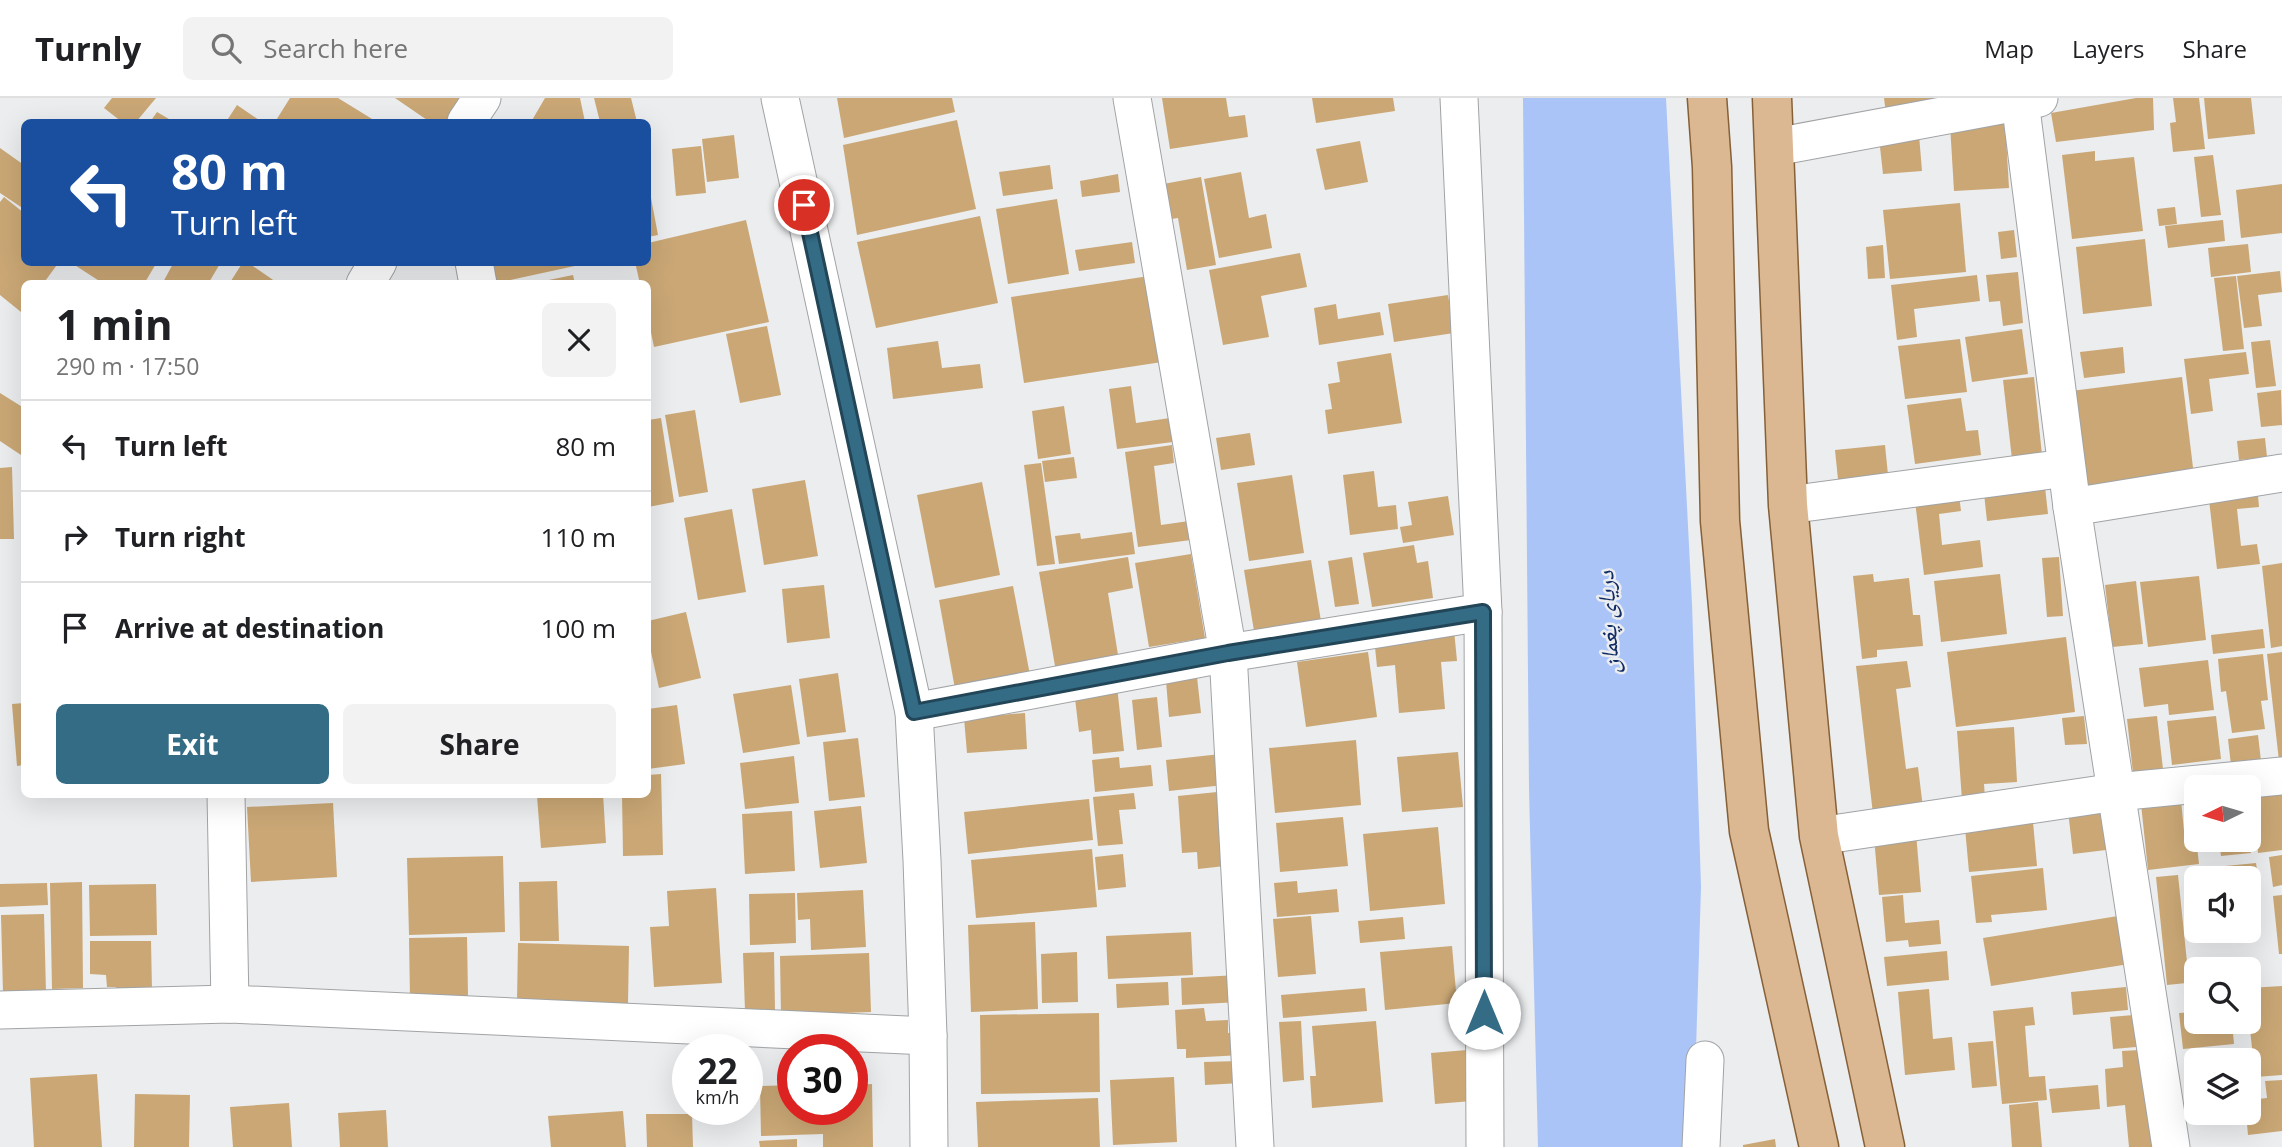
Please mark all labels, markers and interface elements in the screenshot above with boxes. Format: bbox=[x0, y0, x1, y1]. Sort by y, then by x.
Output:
search box bbox=[183, 17, 673, 80]
text: Turnly bbox=[35, 26, 141, 71]
icon: search bbox=[207, 29, 245, 67]
text: Search here bbox=[263, 30, 408, 66]
text: Map bbox=[1984, 32, 2034, 65]
text: Layers bbox=[2072, 32, 2145, 65]
text: Share bbox=[2183, 32, 2247, 65]
text: 80 m bbox=[171, 138, 288, 204]
icon: left bbox=[56, 147, 147, 238]
pin bbox=[774, 175, 834, 235]
icon: arrive bbox=[785, 186, 823, 224]
text: Turn left bbox=[171, 201, 297, 244]
text: 1 min bbox=[56, 295, 173, 352]
button: close bbox=[542, 303, 616, 377]
text: 290 m · 17:50 bbox=[56, 350, 199, 382]
icon: left bbox=[56, 427, 94, 465]
text: Turn left bbox=[115, 428, 227, 464]
text: 80 m bbox=[555, 428, 616, 464]
icon: right bbox=[56, 518, 94, 556]
text: Turn right bbox=[115, 519, 246, 555]
text: 110 m bbox=[541, 519, 616, 555]
water label: دریای پغمان bbox=[1587, 570, 1626, 674]
icon: arrive bbox=[56, 609, 94, 647]
text: Arrive at destination bbox=[115, 610, 384, 646]
text: 100 m bbox=[541, 610, 616, 646]
button: Exit bbox=[56, 704, 329, 784]
button: Share bbox=[343, 704, 616, 784]
north arrow bbox=[2184, 775, 2261, 852]
map controls bbox=[2184, 775, 2261, 1125]
button: sound bbox=[2184, 866, 2261, 943]
button: search bbox=[2184, 957, 2261, 1034]
position arrow bbox=[1447, 976, 1521, 1050]
speed limit sign: 30 bbox=[777, 1034, 868, 1125]
text: 22 bbox=[697, 1047, 738, 1094]
button: layers bbox=[2184, 1048, 2261, 1125]
text: km/h bbox=[696, 1085, 739, 1109]

